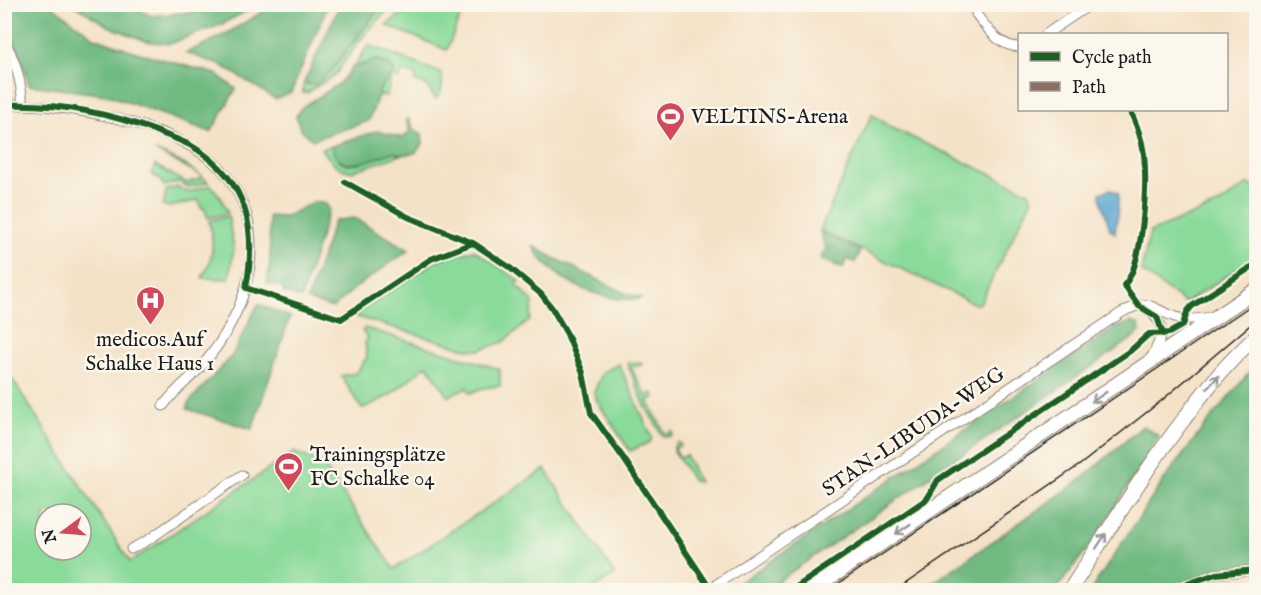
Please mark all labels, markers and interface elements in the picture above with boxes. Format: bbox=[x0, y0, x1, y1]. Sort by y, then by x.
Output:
legend bbox=[1018, 33, 1228, 111]
text: Cycle path bbox=[1072, 47, 1152, 70]
text: Path bbox=[1072, 77, 1106, 100]
sports icon: VELTINS-Arena bbox=[654, 100, 686, 142]
place label: VELTINS-Arena bbox=[690, 104, 849, 131]
hospital icon: medicos.Auf Schalke Haus 1 bbox=[134, 284, 166, 326]
place label: medicos.Auf Schalke Haus 1 bbox=[86, 327, 214, 378]
street label: STAN-LIBUDA-WEG bbox=[817, 361, 1011, 503]
one-way arrow bbox=[1206, 375, 1220, 390]
one-way arrow bbox=[1090, 391, 1107, 404]
place label: Trainingsplätze FC Schalke 04 bbox=[310, 442, 446, 493]
sports icon: Trainingsplätze FC Schalke 04 bbox=[273, 450, 305, 492]
north arrow bbox=[33, 502, 93, 562]
one-way arrow bbox=[894, 523, 911, 536]
text: N bbox=[39, 526, 62, 546]
one-way arrow bbox=[1095, 533, 1107, 550]

